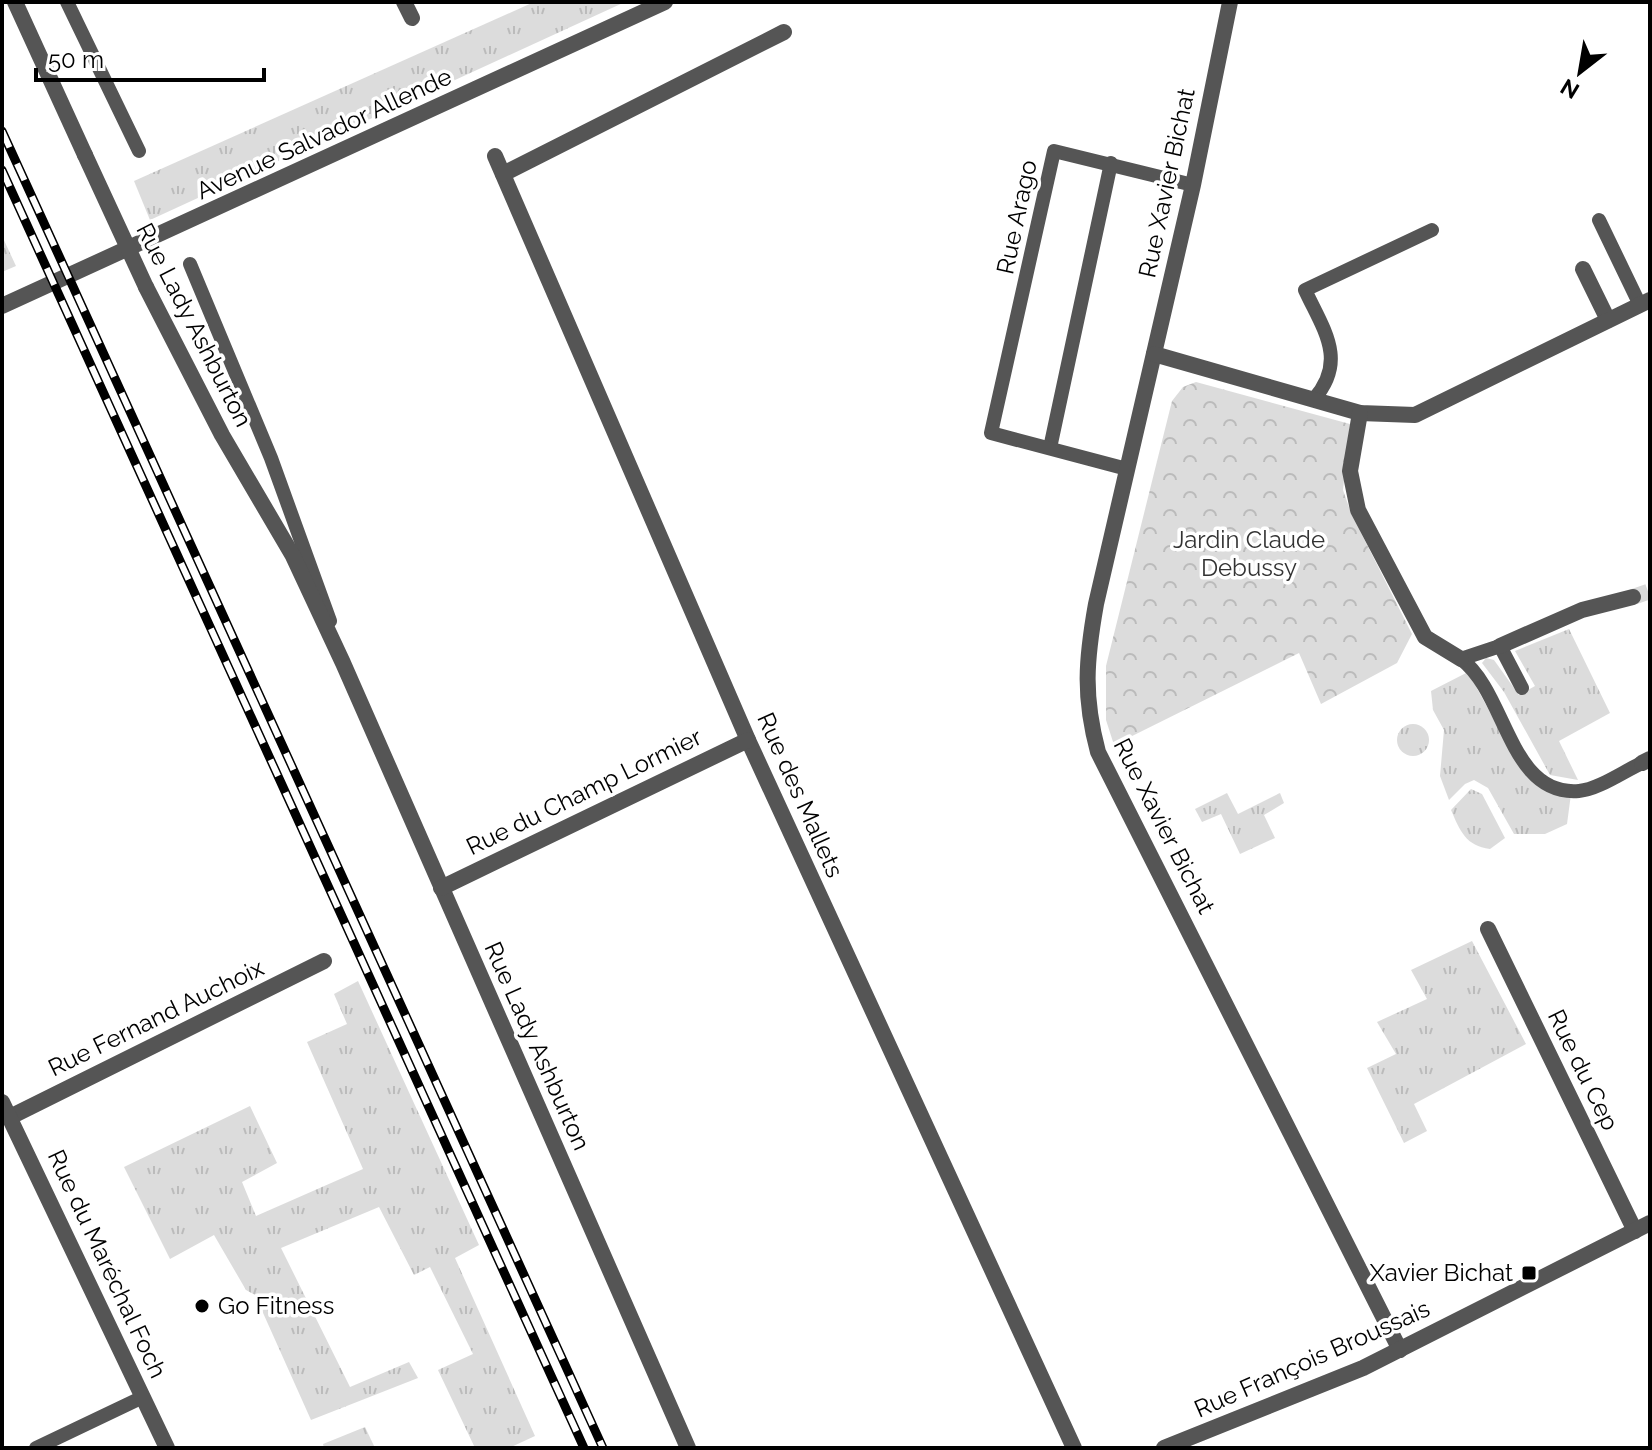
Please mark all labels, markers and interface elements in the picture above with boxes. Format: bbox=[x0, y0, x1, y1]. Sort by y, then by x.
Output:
scale bar bbox=[36, 32, 264, 82]
north arrow bbox=[1540, 32, 1620, 112]
text: 50 m bbox=[48, 45, 104, 74]
street label: Avenue Salvador Allende bbox=[191, 62, 456, 206]
text: N bbox=[1556, 74, 1584, 105]
street label: Rue Xavier Bichat bbox=[1132, 86, 1201, 280]
street label: Rue Arago bbox=[990, 157, 1043, 277]
street label: Rue Lady Ashburton bbox=[130, 218, 258, 432]
park label: Jardin Claude Debussy bbox=[1173, 525, 1325, 582]
street label: Rue des Mallets bbox=[751, 708, 850, 882]
street label: Rue du Champ Lormier bbox=[461, 722, 707, 861]
street label: Rue Xavier Bichat bbox=[1108, 733, 1221, 918]
street label: Rue Lady Ashburton bbox=[478, 937, 596, 1154]
street label: Rue Fernand Auchoix bbox=[43, 953, 268, 1082]
street label: Rue du Cep bbox=[1542, 1005, 1625, 1135]
street label: Rue du Maréchal Foch bbox=[42, 1145, 173, 1382]
place label: Xavier Bichat bbox=[1370, 1258, 1513, 1287]
marker: Xavier Bichat bbox=[1520, 1264, 1538, 1282]
place label: Go Fitness bbox=[218, 1291, 334, 1320]
street label: Rue François Broussais bbox=[1190, 1294, 1434, 1424]
marker: Go Fitness bbox=[193, 1297, 211, 1315]

